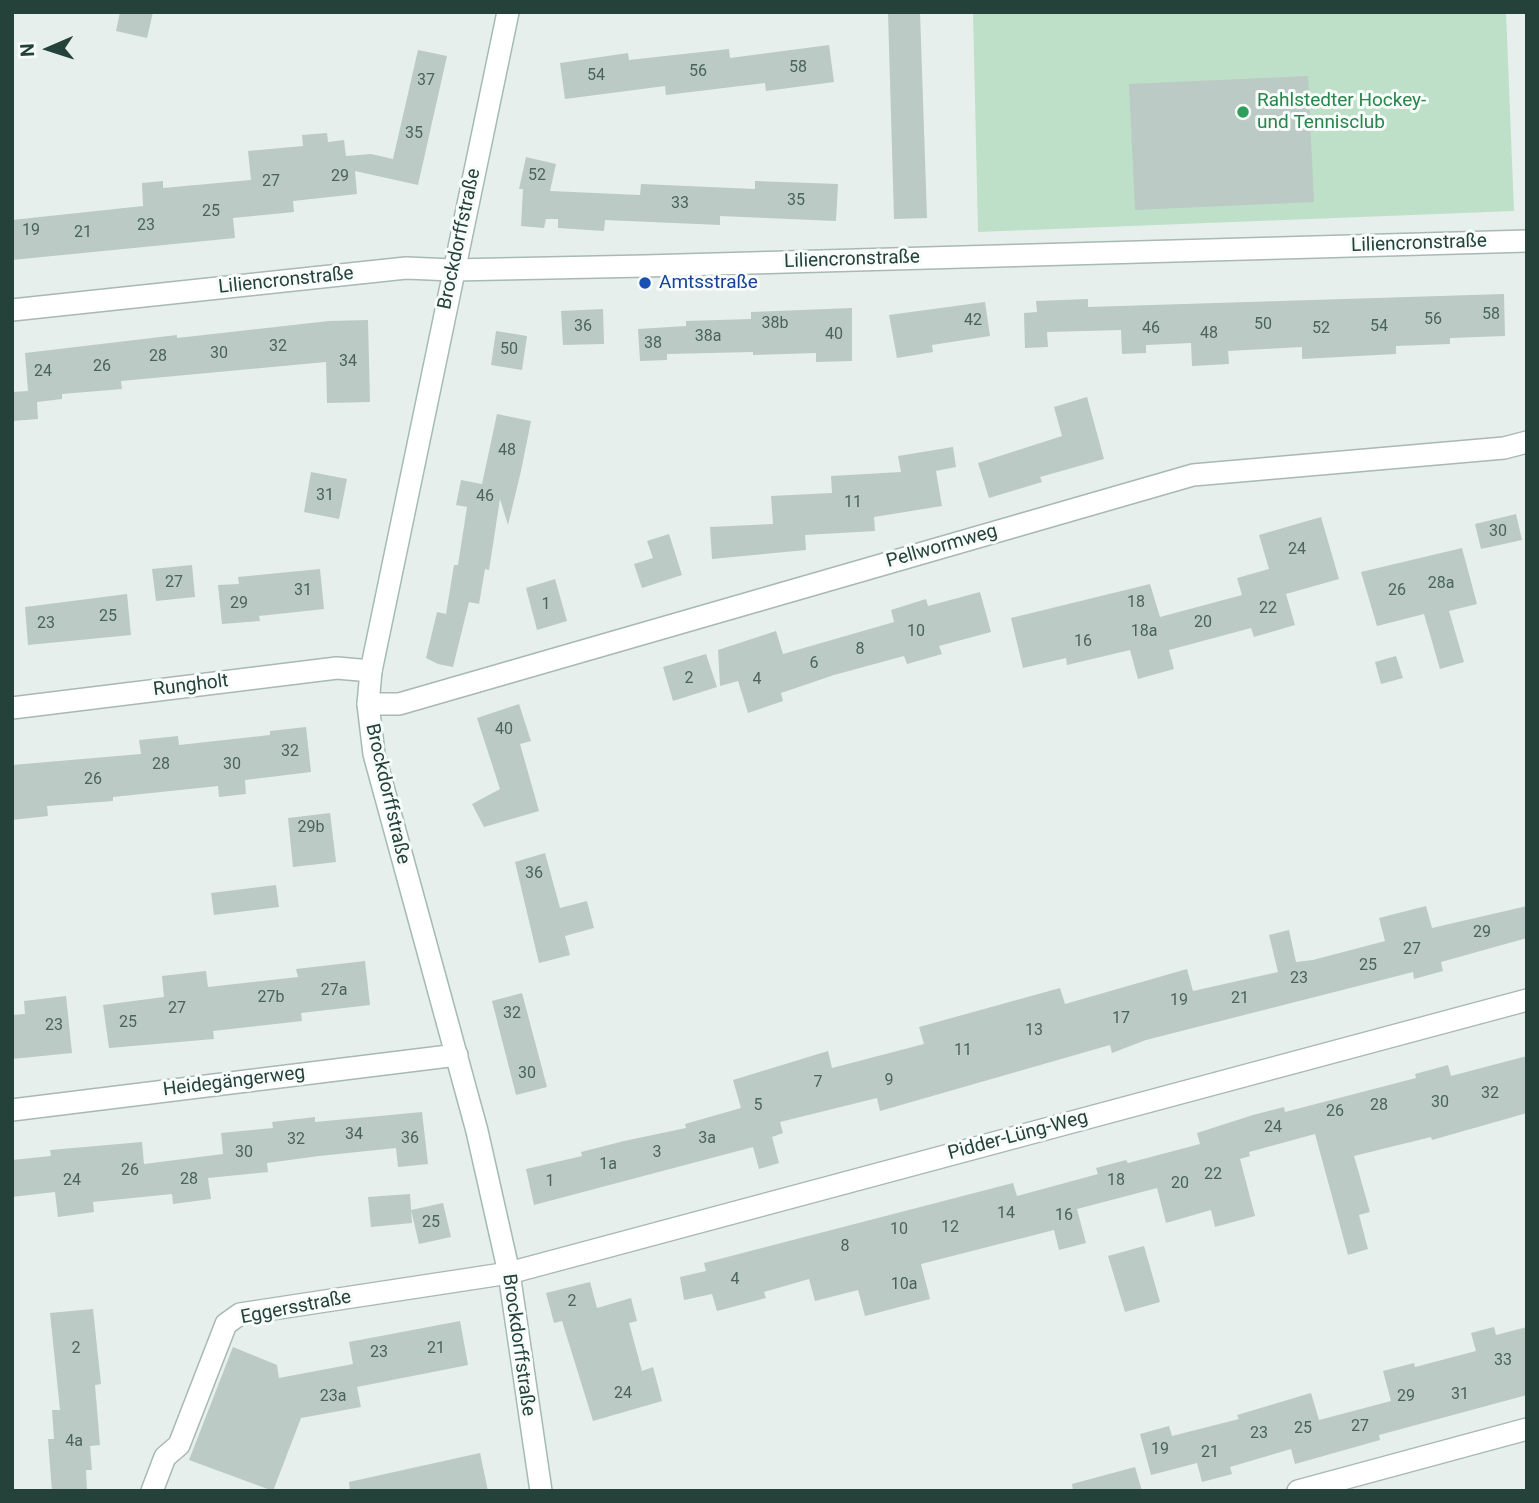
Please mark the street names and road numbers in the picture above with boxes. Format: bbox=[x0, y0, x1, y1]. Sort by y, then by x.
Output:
street label: Brockdorffstraße bbox=[434, 166, 486, 312]
street label: Liliencronstraße bbox=[1351, 230, 1487, 258]
street label: Liliencronstraße bbox=[784, 246, 920, 274]
street label: Liliencronstraße bbox=[217, 263, 355, 299]
street label: Pellwormweg bbox=[884, 520, 1000, 574]
street label: Rungholt bbox=[152, 670, 230, 702]
street label: Brockdorffstraße bbox=[360, 722, 414, 866]
street label: Heidegängerweg bbox=[162, 1062, 306, 1102]
street label: Pidder-Lüng-Weg bbox=[946, 1106, 1090, 1166]
street label: Brockdorffstraße bbox=[497, 1272, 539, 1418]
street label: Eggersstraße bbox=[239, 1286, 353, 1330]

